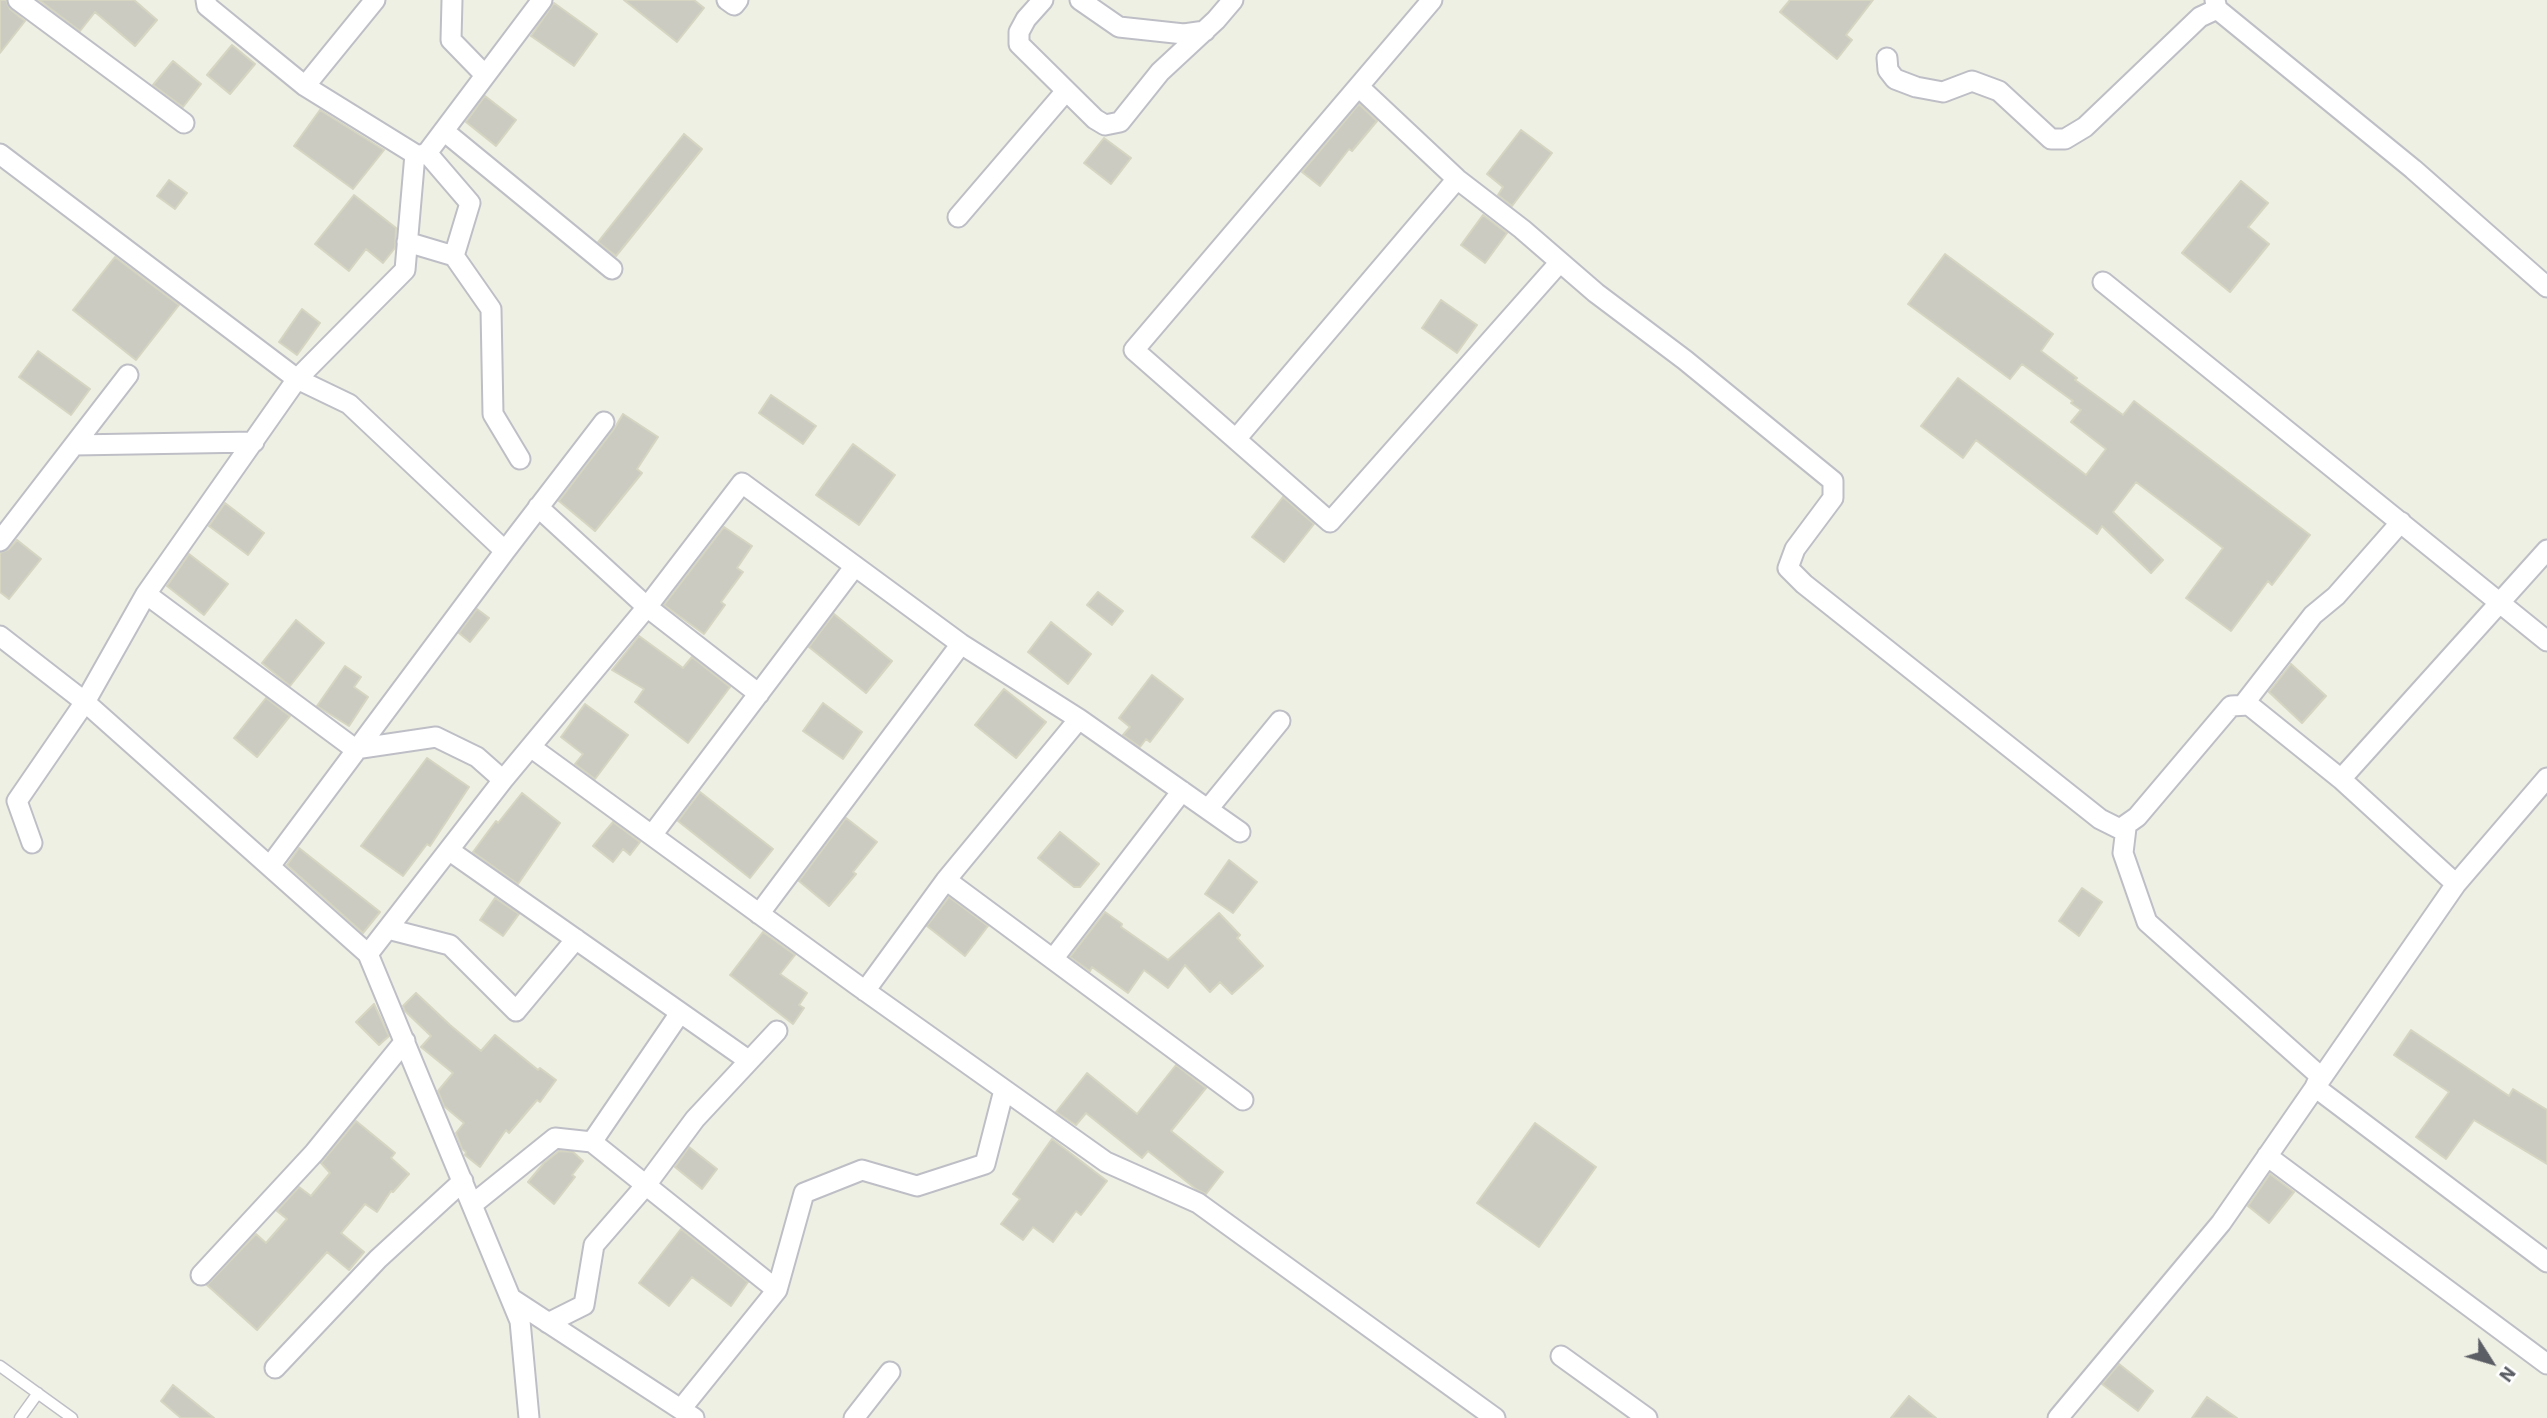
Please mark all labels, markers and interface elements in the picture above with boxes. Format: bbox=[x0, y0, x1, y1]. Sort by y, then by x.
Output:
north arrow bbox=[2456, 1327, 2526, 1397]
text: N bbox=[2494, 1362, 2522, 1387]

